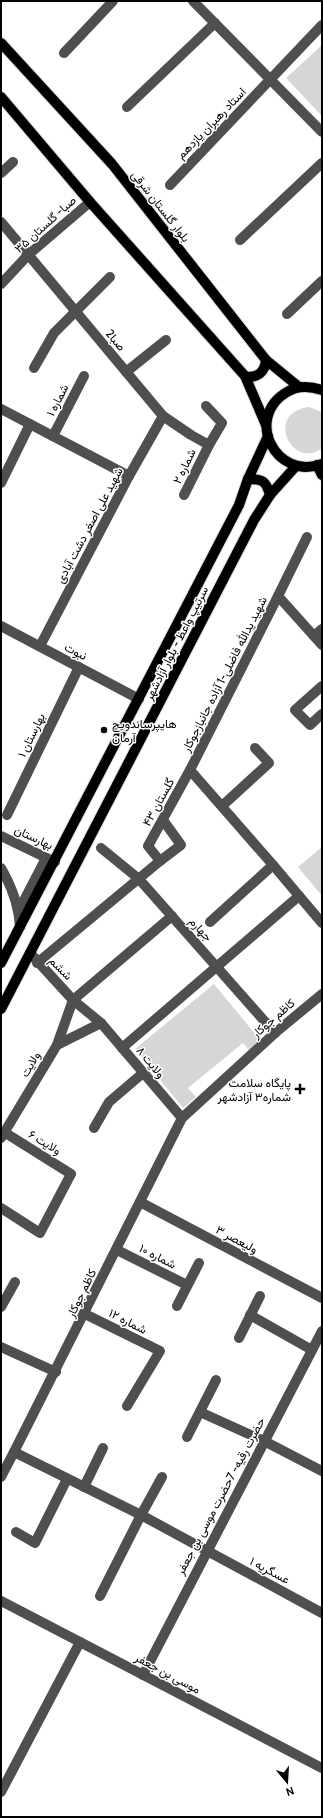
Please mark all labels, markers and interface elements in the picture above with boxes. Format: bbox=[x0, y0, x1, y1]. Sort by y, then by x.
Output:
street label: استاد رهبران یازدهم bbox=[173, 84, 250, 162]
street label: بلوار گلستان شرقی bbox=[128, 167, 194, 245]
street label: صبا- گلستان ۳۵ bbox=[11, 192, 79, 256]
street label: صبا2 bbox=[103, 326, 129, 354]
street label: شماره ۱ bbox=[43, 381, 72, 419]
street label: شماره ۲ bbox=[169, 446, 200, 486]
street label: شهید علی اصغر دشت آبادی bbox=[52, 464, 127, 586]
street label: سرتیپ واعظ - بلوار آزادشهر bbox=[140, 583, 212, 704]
street label: شهید یدالله فاضلی-1 آزاده جانبازجوکار bbox=[178, 594, 271, 756]
street label: نبوت bbox=[62, 639, 90, 664]
street label: بهارستان ۱ bbox=[14, 710, 49, 760]
place label: هایپرساندویچ آرمان bbox=[112, 716, 176, 746]
marker: هایپرساندویچ آرمان bbox=[99, 725, 109, 735]
street label: گلستان ۴۳ bbox=[139, 775, 177, 829]
street label: بهارستان bbox=[12, 822, 56, 853]
street label: جهارم bbox=[185, 914, 216, 945]
street label: ششم bbox=[45, 953, 76, 984]
street label: کاظم جوکار bbox=[247, 995, 298, 1042]
street label: ولایت ۸ bbox=[133, 1043, 169, 1082]
street label: ولایت bbox=[17, 1049, 44, 1080]
place label: پایگاه سلامت شماره۳ آزادشهر bbox=[216, 1075, 291, 1105]
marker: پایگاه سلامت شماره۳ آزادشهر bbox=[294, 1083, 306, 1095]
street label: ولایت ۶ bbox=[25, 1126, 64, 1159]
street label: ولیعصر ۳ bbox=[213, 1222, 261, 1257]
street label: شماره ۱۰ bbox=[137, 1240, 179, 1273]
street label: کاظم جوکار bbox=[62, 1266, 100, 1321]
street label: شماره ۱۲ bbox=[106, 1305, 150, 1338]
street label: حضرت رقیه- 7حضرت موسی بن جعفر bbox=[172, 1415, 269, 1578]
street label: عسگریه ۱ bbox=[247, 1553, 293, 1588]
street label: موسی بن جعفر bbox=[131, 1649, 203, 1697]
north arrow bbox=[267, 1762, 307, 1802]
text: N bbox=[284, 1784, 296, 1799]

